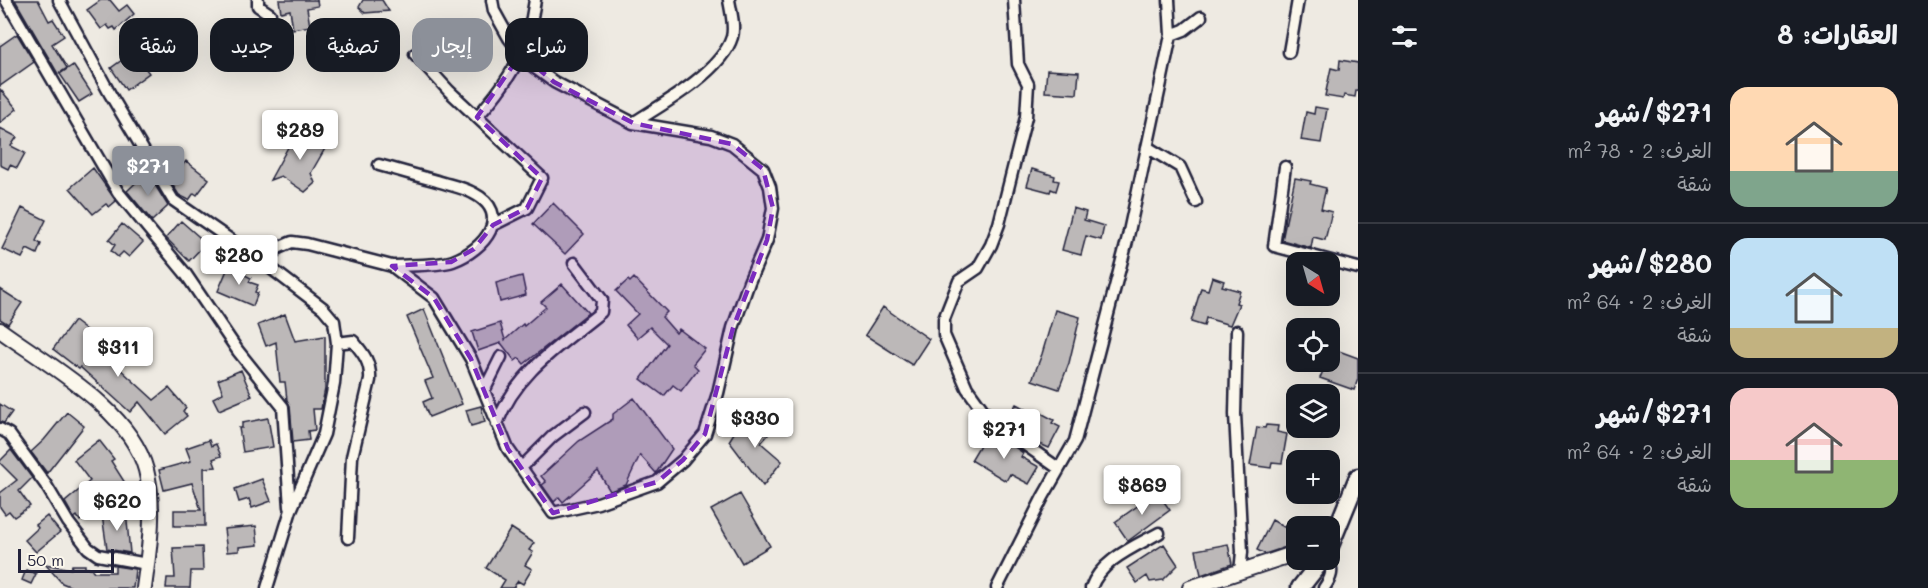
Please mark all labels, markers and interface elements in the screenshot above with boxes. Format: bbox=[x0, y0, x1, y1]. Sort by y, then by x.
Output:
text: العقارات: 8 bbox=[1777, 17, 1898, 51]
chip: شقة bbox=[119, 18, 198, 72]
chip: جديد bbox=[210, 18, 294, 72]
chip: تصفية bbox=[306, 18, 400, 72]
chip: إيجار bbox=[412, 18, 493, 72]
chip: شراء bbox=[505, 18, 588, 72]
icon: filters bbox=[1388, 20, 1421, 53]
text: $271/شهر bbox=[1597, 95, 1712, 129]
pin: $289 bbox=[264, 110, 336, 161]
icon: home bbox=[1778, 111, 1850, 183]
text: $289 bbox=[276, 116, 324, 142]
text: الغرف: 2 · 78 m² bbox=[1567, 137, 1712, 163]
pin: $271 bbox=[112, 146, 184, 197]
text: $271 bbox=[126, 152, 170, 178]
text: شقة bbox=[1677, 170, 1712, 196]
pin: $280 bbox=[203, 235, 275, 286]
text: $280 bbox=[215, 241, 263, 267]
text: $280/شهر bbox=[1590, 246, 1712, 280]
north arrow bbox=[1286, 252, 1340, 306]
map controls bbox=[1286, 252, 1340, 570]
icon: home bbox=[1778, 262, 1850, 334]
text: الغرف: 2 · 64 m² bbox=[1567, 288, 1712, 314]
button: locate bbox=[1286, 318, 1340, 372]
text: شقة bbox=[1677, 321, 1712, 347]
pin: $311 bbox=[82, 327, 154, 378]
text: $311 bbox=[97, 333, 139, 359]
button: layers bbox=[1286, 384, 1340, 438]
text: $271/شهر bbox=[1597, 396, 1712, 430]
pin: $330 bbox=[719, 398, 791, 449]
text: $330 bbox=[730, 404, 780, 430]
pin: $271 bbox=[968, 409, 1040, 460]
icon: home bbox=[1778, 412, 1850, 484]
text: $271 bbox=[982, 415, 1026, 441]
text: الغرف: 2 · 64 m² bbox=[1567, 438, 1712, 464]
button: + bbox=[1286, 450, 1340, 504]
pin: $869 bbox=[1106, 465, 1178, 516]
text: $869 bbox=[1118, 471, 1166, 497]
text: شقة bbox=[1677, 471, 1712, 497]
pin: $620 bbox=[81, 481, 153, 532]
text: $620 bbox=[93, 487, 141, 513]
button: − bbox=[1286, 516, 1340, 570]
scale bar bbox=[18, 546, 114, 574]
text: 50 m bbox=[27, 549, 64, 570]

